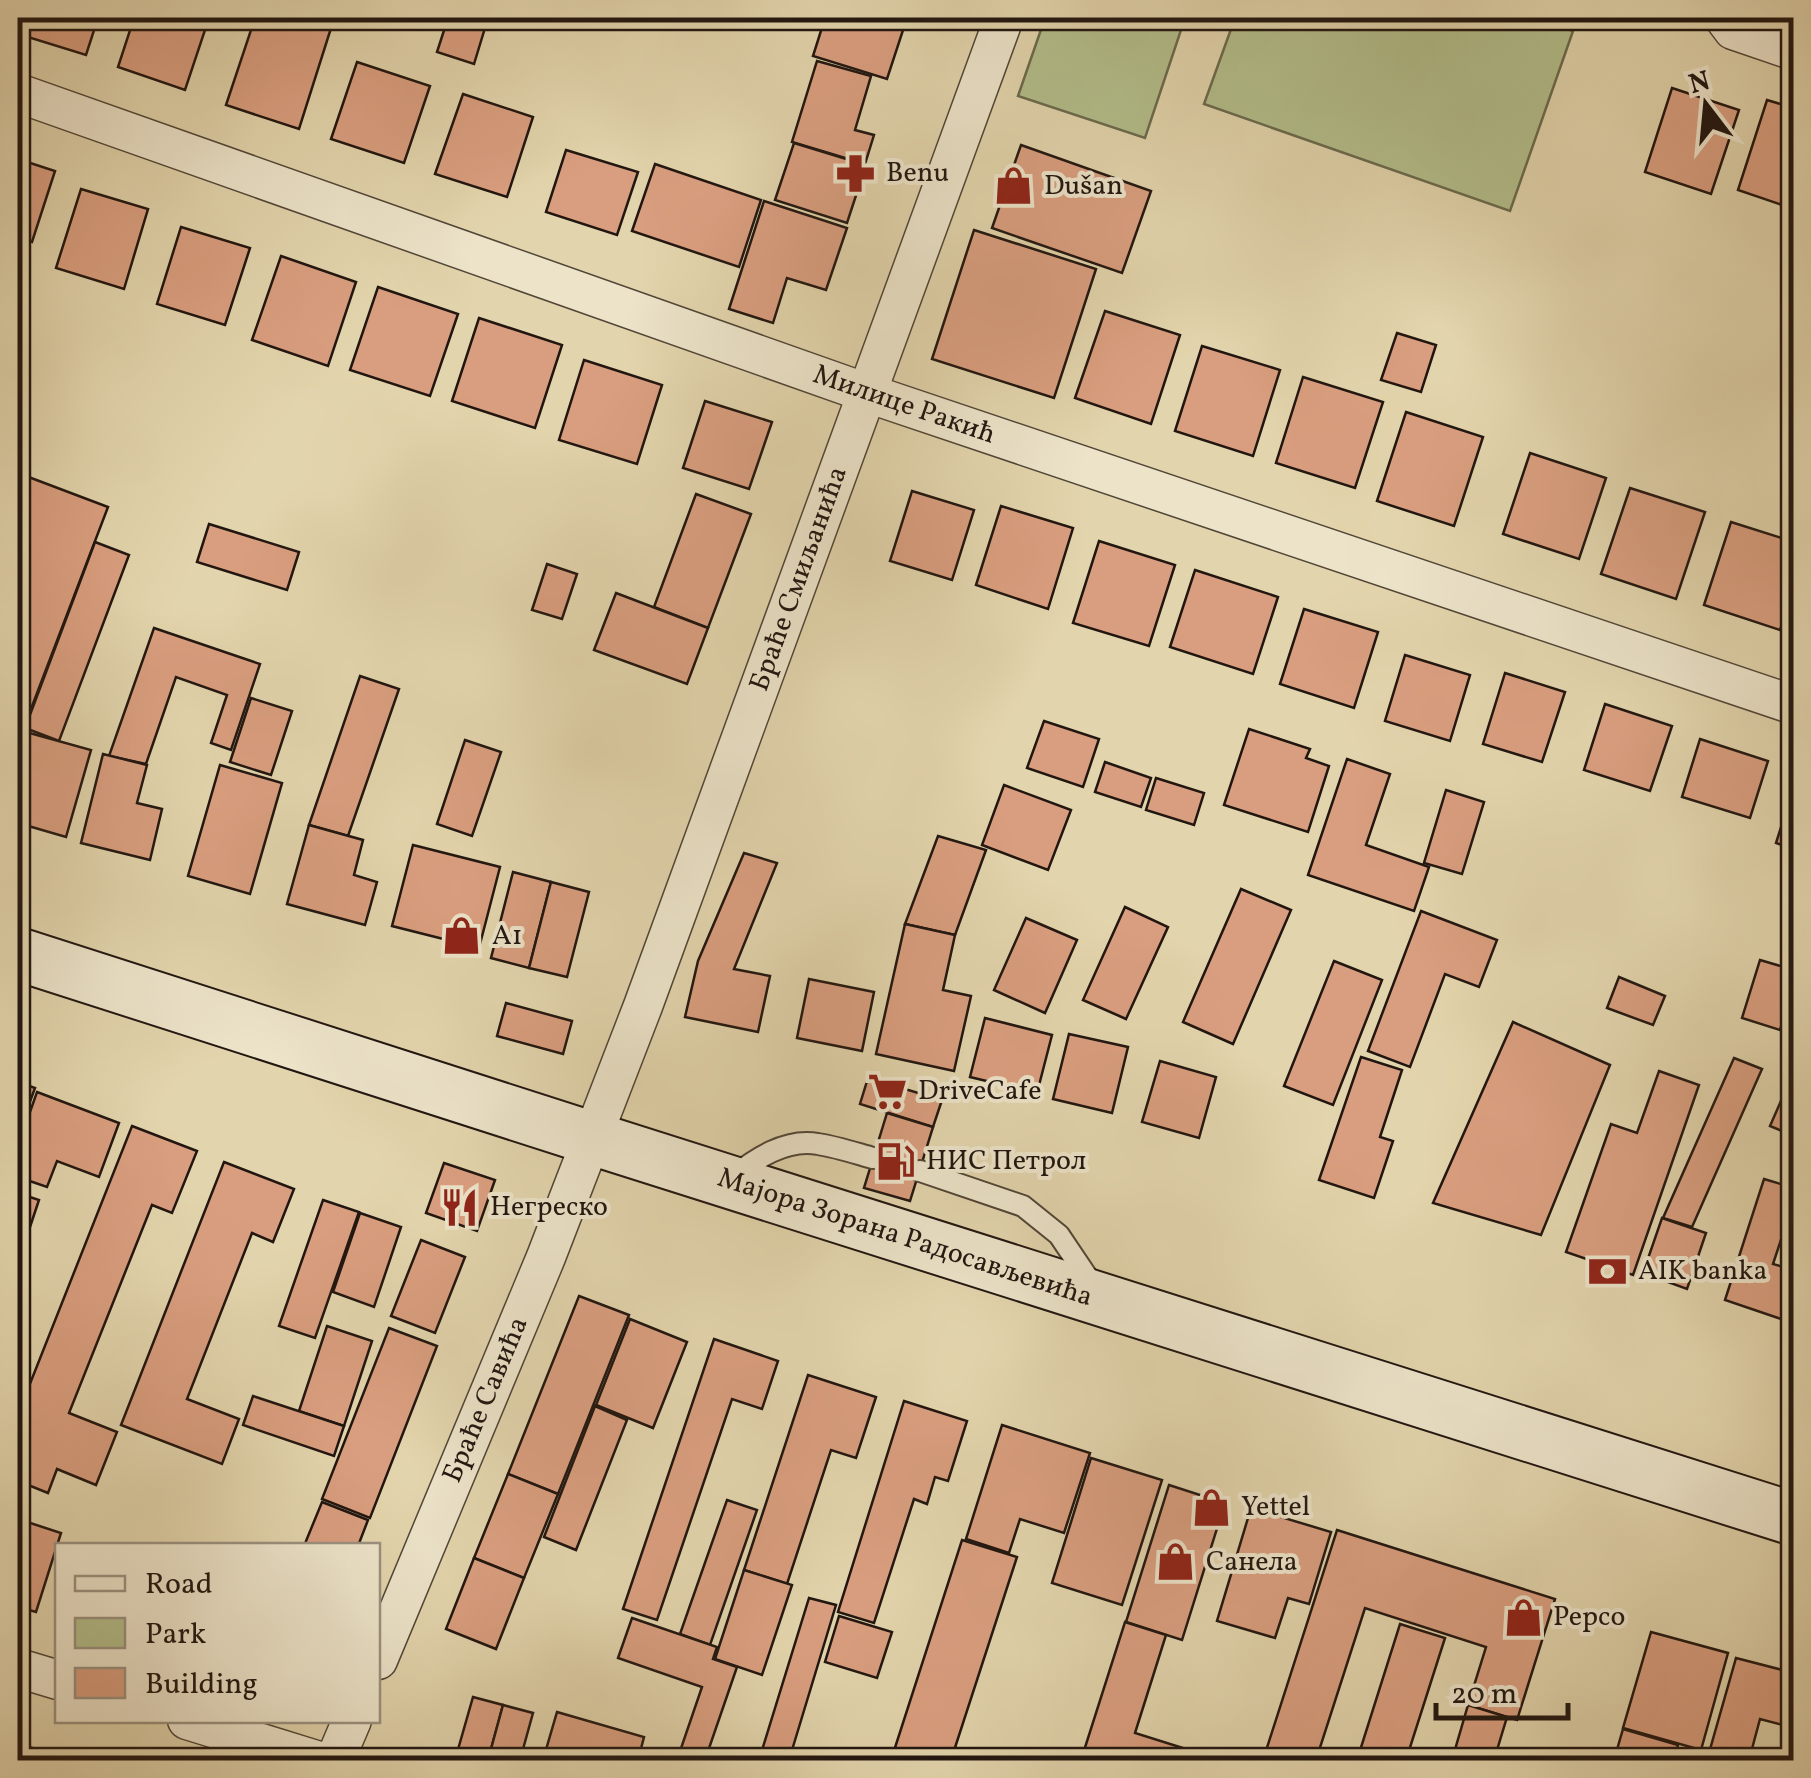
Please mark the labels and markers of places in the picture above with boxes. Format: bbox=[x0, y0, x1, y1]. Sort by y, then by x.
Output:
pharmacy icon: Benu bbox=[835, 152, 877, 194]
place label: Benu bbox=[886, 154, 949, 193]
shop icon: Dušan bbox=[993, 165, 1035, 207]
place label: Dušan bbox=[1044, 167, 1123, 206]
shop icon: A1 bbox=[441, 915, 483, 957]
place label: A1 bbox=[492, 917, 523, 956]
supermarket icon: DriveCafe bbox=[867, 1070, 909, 1112]
place label: DriveCafe bbox=[918, 1072, 1041, 1111]
fuel station icon: НИС Петрол bbox=[875, 1140, 917, 1182]
place label: НИС Петрол bbox=[926, 1142, 1086, 1181]
restaurant icon: Негреско bbox=[439, 1186, 481, 1228]
place label: Негреско bbox=[490, 1188, 608, 1227]
bank icon: AIK banka bbox=[1587, 1250, 1629, 1292]
place label: AIK banka bbox=[1638, 1252, 1767, 1291]
shop icon: Yettel bbox=[1190, 1486, 1232, 1528]
place label: Yettel bbox=[1241, 1488, 1310, 1527]
shop icon: Санела bbox=[1155, 1541, 1197, 1583]
place label: Санела bbox=[1206, 1543, 1298, 1582]
shop icon: Pepco bbox=[1502, 1596, 1544, 1638]
place label: Pepco bbox=[1553, 1598, 1625, 1637]

